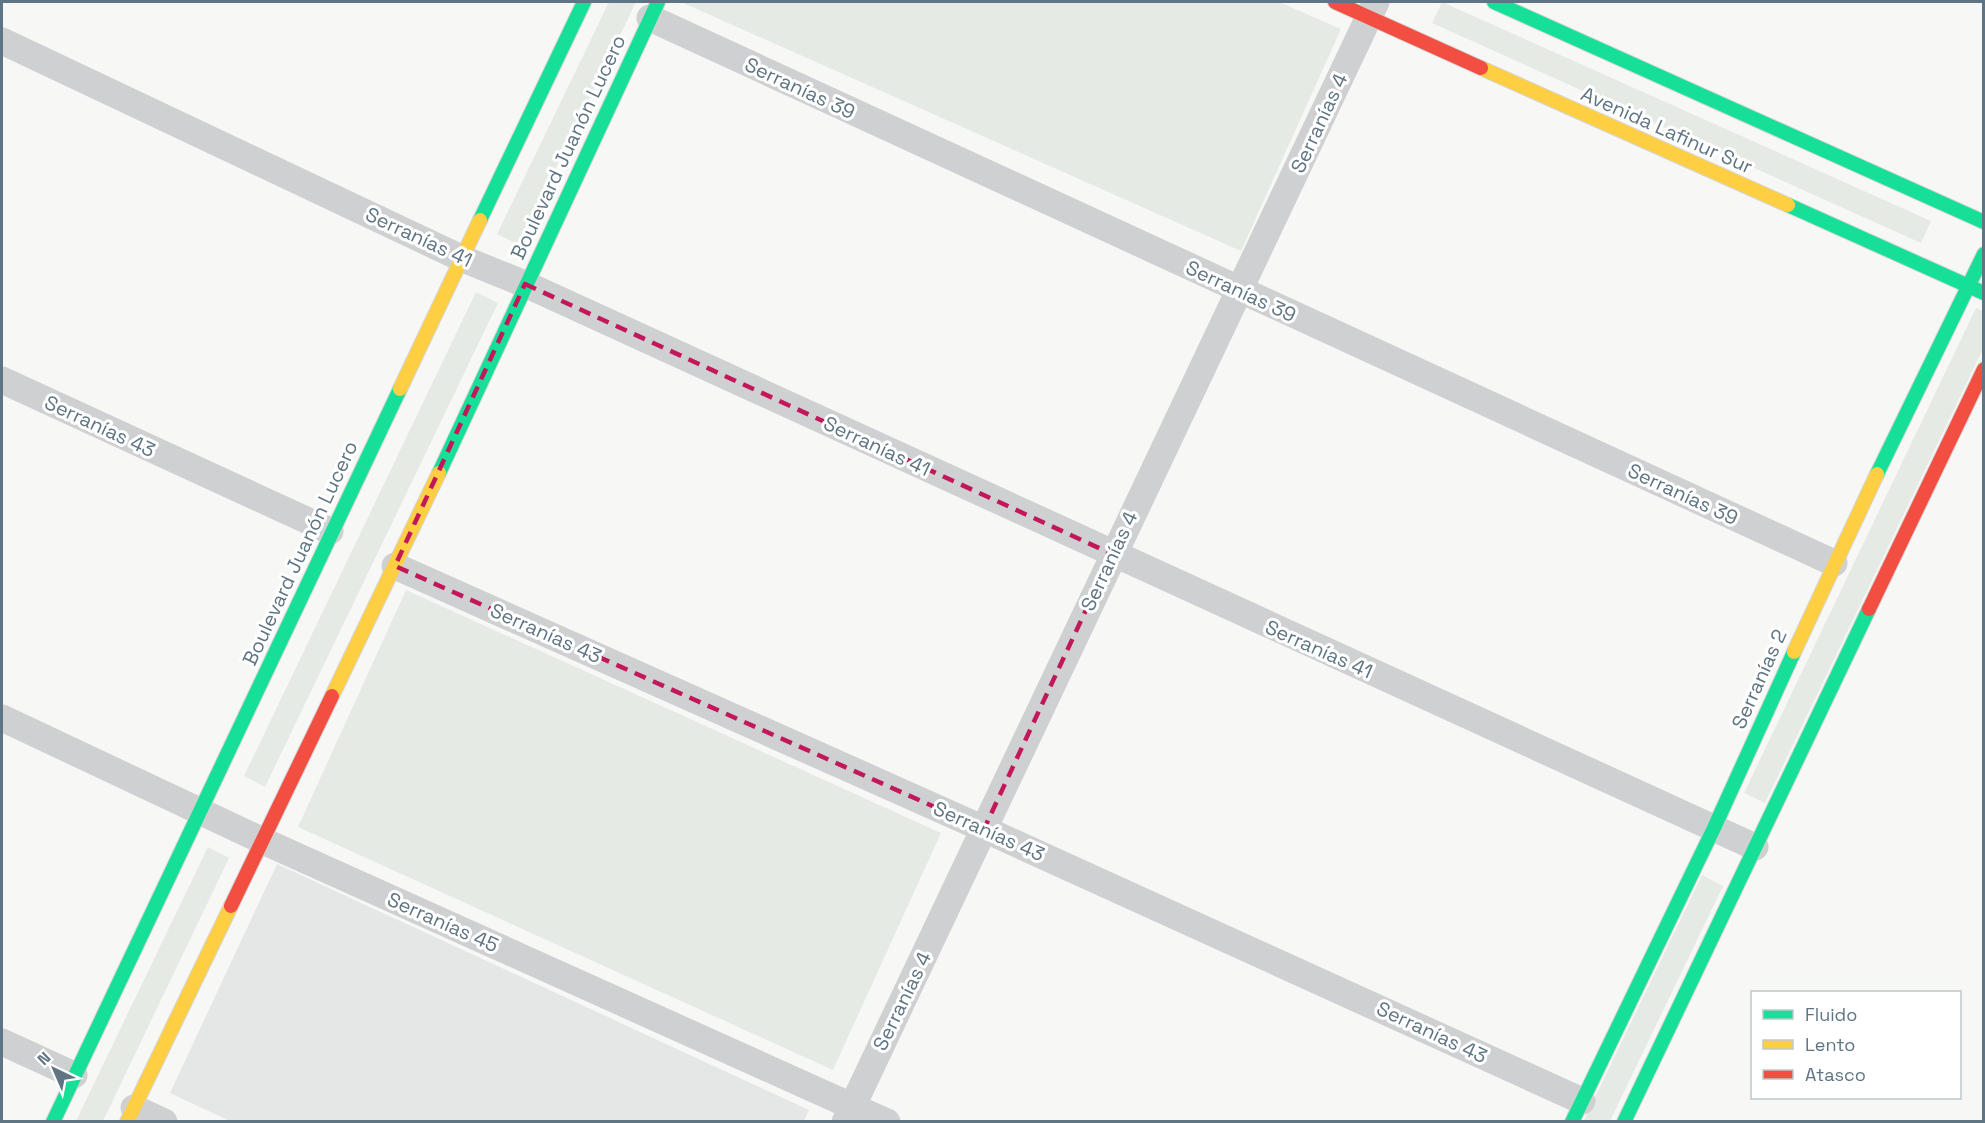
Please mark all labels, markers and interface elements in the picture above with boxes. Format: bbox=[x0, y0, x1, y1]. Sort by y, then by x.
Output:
street label: Boulevard Juanón Lucero bbox=[504, 31, 632, 263]
street label: Serranías 39 bbox=[741, 51, 859, 125]
street label: Serranías 4 bbox=[1285, 69, 1353, 177]
street label: Avenida Lafinur Sur bbox=[1577, 80, 1757, 180]
street label: Serranías 41 bbox=[361, 201, 477, 273]
street label: Serranías 39 bbox=[1182, 254, 1300, 328]
street label: Serranías 43 bbox=[40, 389, 160, 463]
street label: Serranías 41 bbox=[819, 410, 935, 482]
street label: Boulevard Juanón Lucero bbox=[236, 437, 364, 669]
street label: Serranías 39 bbox=[1624, 457, 1742, 531]
street label: Serranías 4 bbox=[1075, 507, 1143, 615]
street label: Serranías 43 bbox=[486, 597, 606, 669]
street label: Serranías 41 bbox=[1261, 614, 1377, 684]
street label: Serranías 2 bbox=[1725, 625, 1793, 733]
street label: Serranías 43 bbox=[929, 795, 1049, 867]
street label: Serranías 45 bbox=[383, 886, 503, 958]
street label: Serranías 4 bbox=[867, 947, 937, 1055]
legend bbox=[1751, 991, 1961, 1099]
street label: Serranías 43 bbox=[1372, 995, 1492, 1069]
text: Fluido bbox=[1805, 1003, 1857, 1026]
text: Lento bbox=[1805, 1033, 1855, 1056]
north arrow bbox=[24, 1039, 84, 1099]
text: N bbox=[33, 1047, 55, 1070]
text: Atasco bbox=[1805, 1063, 1866, 1086]

